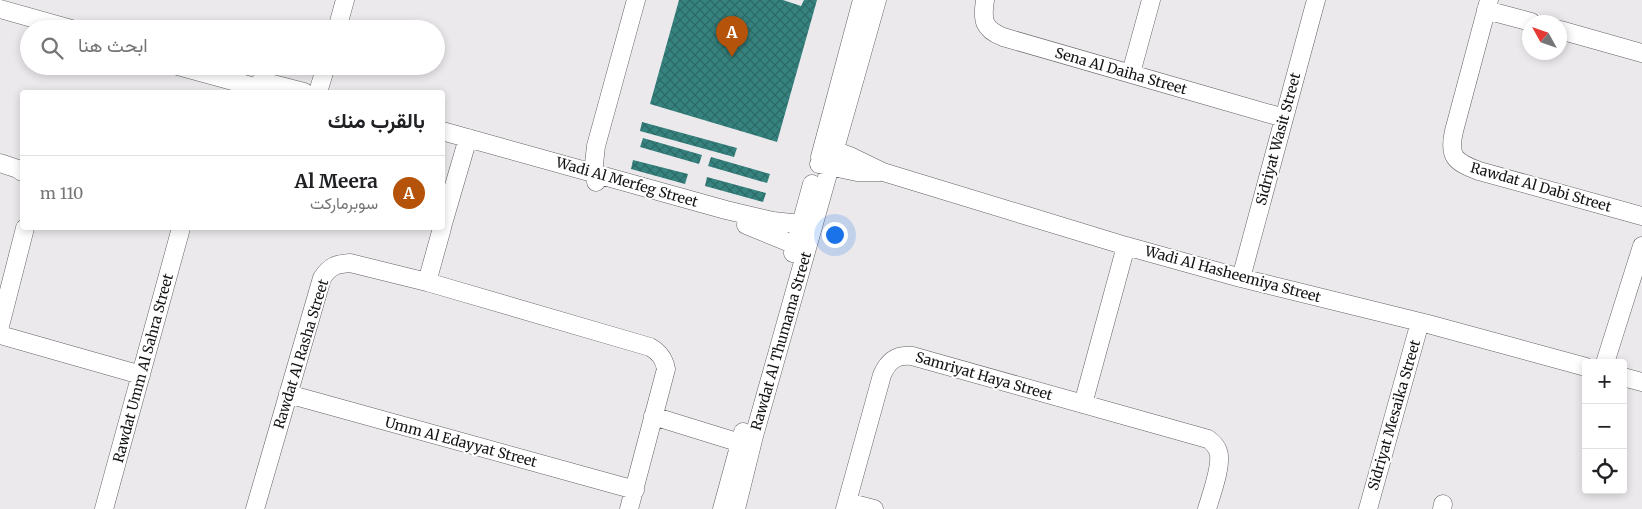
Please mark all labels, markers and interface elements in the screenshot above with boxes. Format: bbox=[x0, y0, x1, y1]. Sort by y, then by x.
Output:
north arrow bbox=[1522, 15, 1567, 60]
pin: A bbox=[716, 16, 748, 57]
search box bbox=[20, 20, 445, 75]
text: ابحث هنا bbox=[78, 33, 148, 57]
icon: search bbox=[38, 34, 66, 62]
street label: Sena Al Daiha Street bbox=[1053, 44, 1190, 99]
street label: Sidriyat Wasit Street bbox=[1252, 70, 1305, 207]
text: بالقرب منك bbox=[328, 107, 425, 134]
street label: Wadi Al Merfeg Street bbox=[553, 153, 701, 211]
street label: Rawdat Al Dabi Street bbox=[1469, 158, 1614, 216]
text: Al Meera bbox=[294, 169, 378, 193]
text: 110 m bbox=[40, 183, 83, 203]
text: A bbox=[403, 183, 415, 203]
text: سوبرماركت bbox=[310, 193, 378, 213]
your location bbox=[822, 222, 848, 248]
street label: Wadi Al Hasheemiya Street bbox=[1142, 242, 1324, 306]
street label: Rawdat Al Thumama Street bbox=[747, 249, 815, 432]
street label: Rawdat Umm Al Sahra Street bbox=[109, 271, 177, 464]
street label: Rawdat Al Rasha Street bbox=[270, 276, 333, 431]
street label: Sidriyat Mesaika Street bbox=[1364, 337, 1424, 492]
street label: Samriyat Haya Street bbox=[913, 348, 1055, 404]
map controls bbox=[1582, 359, 1627, 494]
button: + bbox=[1582, 359, 1627, 404]
button: − bbox=[1582, 404, 1627, 449]
street label: Umm Al Edayyat Street bbox=[383, 413, 539, 471]
button: locate bbox=[1582, 449, 1627, 494]

